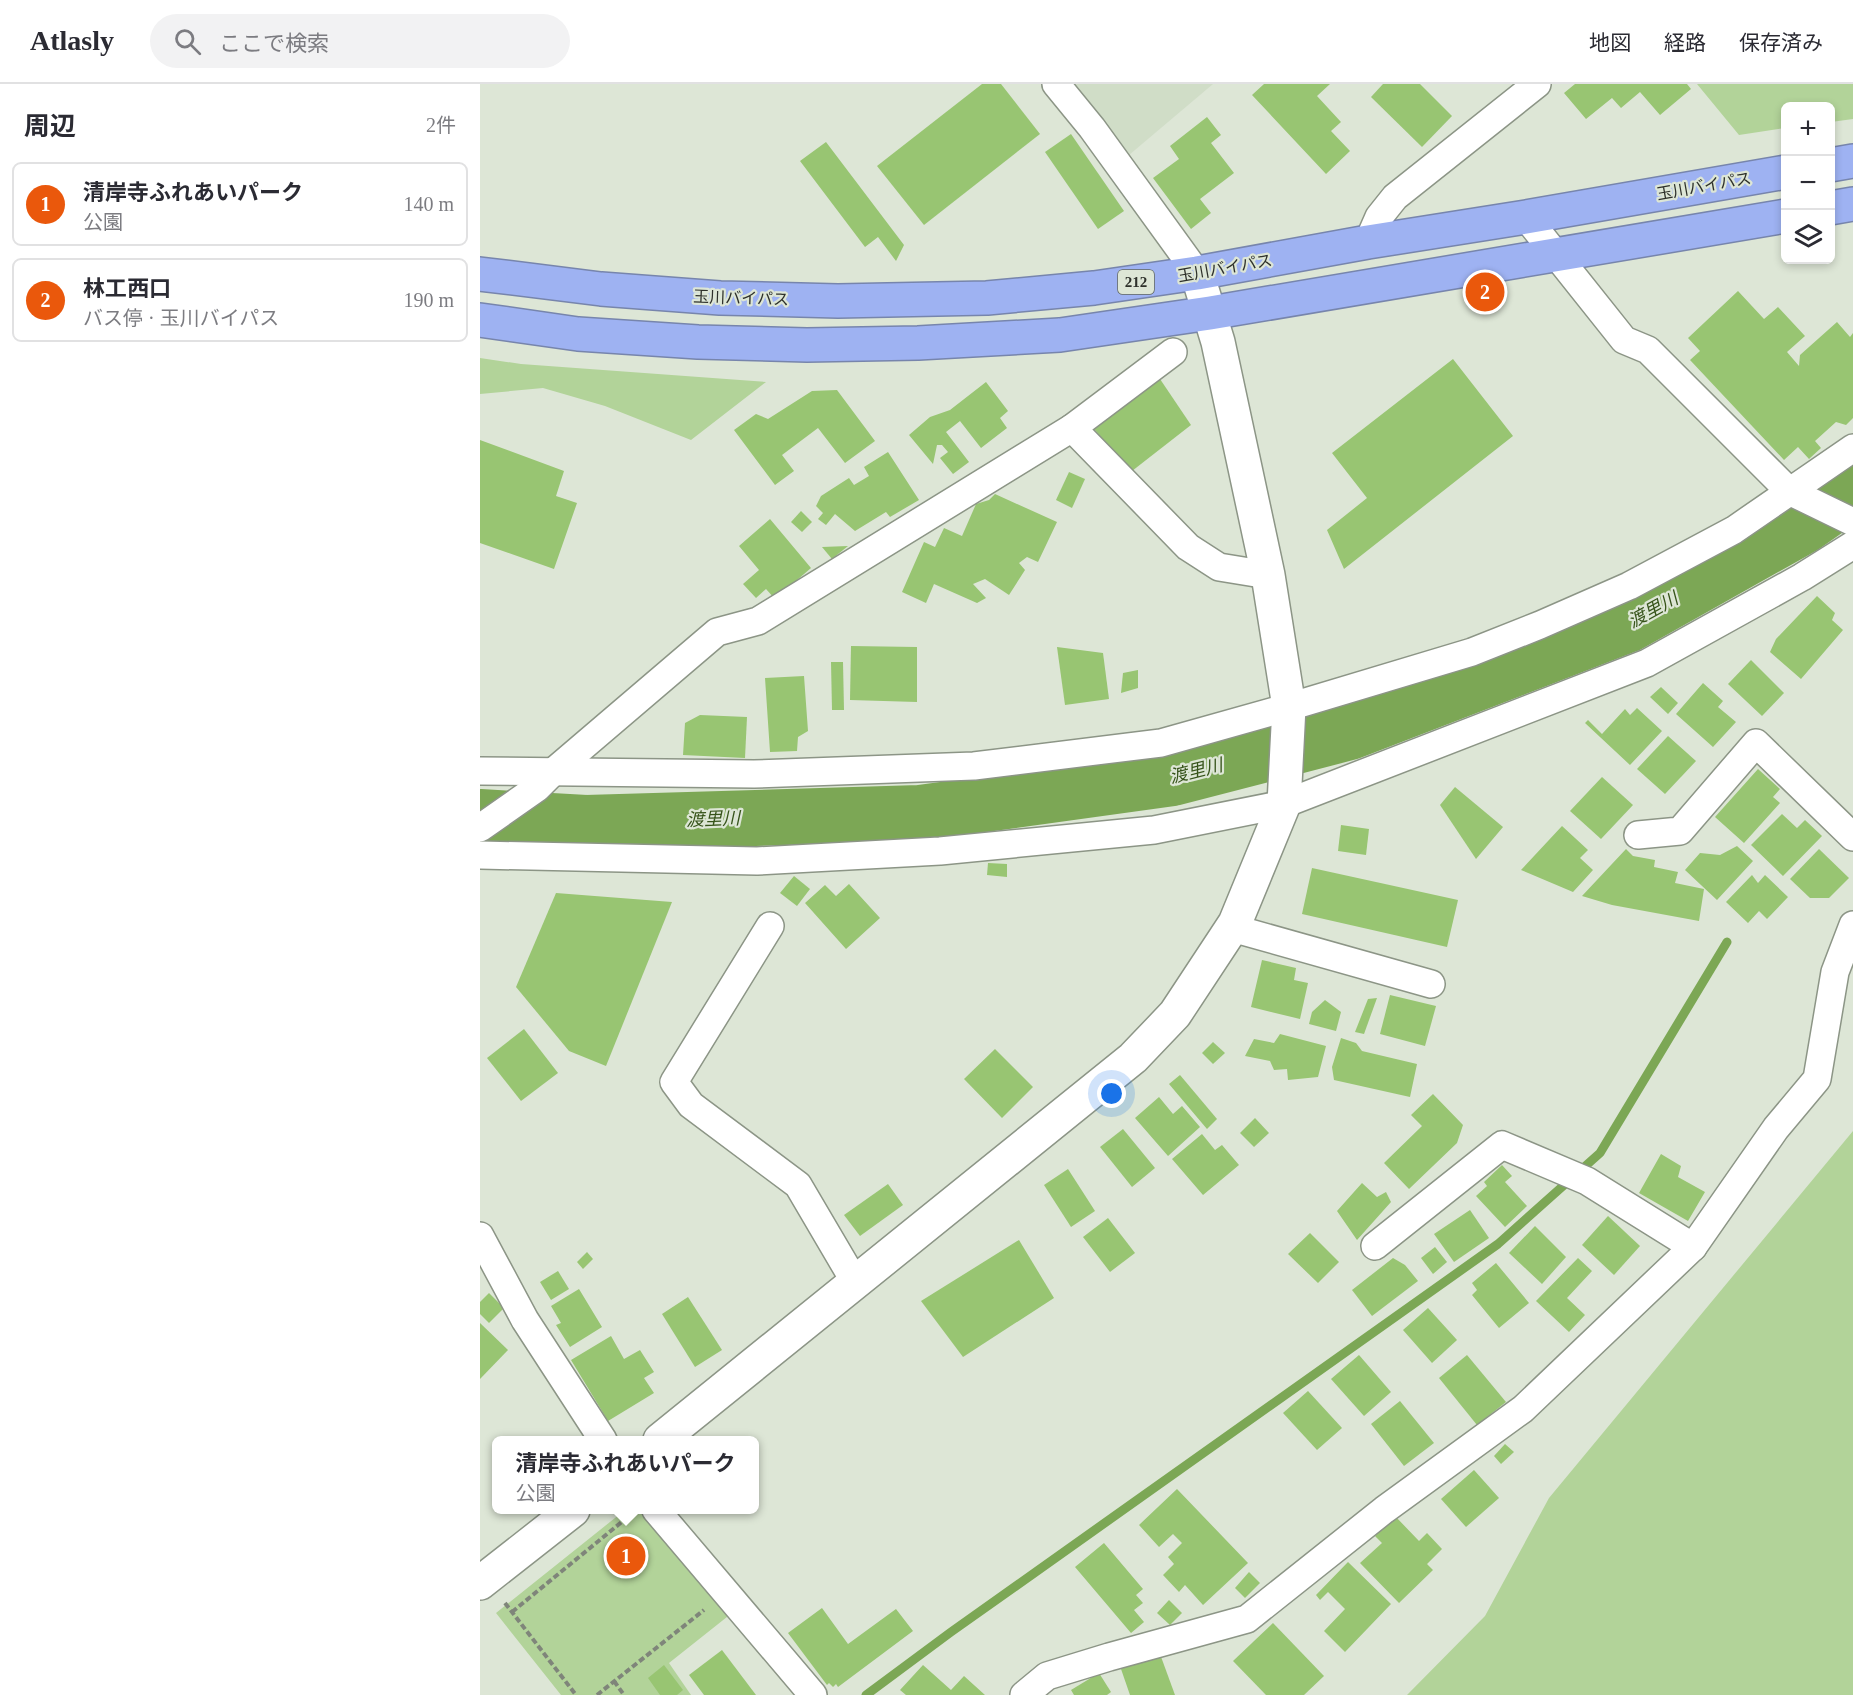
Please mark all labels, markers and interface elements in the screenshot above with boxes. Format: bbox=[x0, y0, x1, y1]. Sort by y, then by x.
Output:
search box bbox=[150, 14, 570, 68]
text: Atlasly bbox=[30, 25, 114, 56]
icon: search bbox=[171, 25, 204, 58]
text: ここで検索 bbox=[219, 31, 329, 56]
text: 地図 bbox=[1589, 31, 1631, 55]
text: 経路 bbox=[1664, 31, 1706, 55]
text: 保存済み bbox=[1739, 31, 1823, 55]
map controls bbox=[1781, 102, 1835, 264]
button: + bbox=[1781, 102, 1835, 156]
text: 周辺 bbox=[24, 112, 76, 141]
text: 2件 bbox=[426, 114, 456, 136]
button: − bbox=[1781, 156, 1835, 210]
street label: 玉川バイパス bbox=[1655, 169, 1753, 203]
text: 清岸寺ふれあいパーク bbox=[83, 180, 303, 205]
text: 1 bbox=[41, 193, 51, 215]
text: 140 m bbox=[403, 193, 454, 215]
button: layers bbox=[1781, 210, 1835, 264]
text: 公園 bbox=[83, 211, 123, 233]
street label: 玉川バイパス bbox=[1176, 251, 1274, 285]
road number: 212 bbox=[1118, 270, 1154, 294]
pin: 2 bbox=[1466, 270, 1504, 314]
text: 林工西口 bbox=[83, 276, 171, 301]
street label: 玉川バイパス bbox=[693, 288, 789, 308]
text: 2 bbox=[41, 289, 51, 311]
text: 190 m bbox=[403, 289, 454, 311]
text: バス停 · 玉川バイパス bbox=[83, 307, 279, 329]
water label: 渡里川 bbox=[1625, 587, 1683, 632]
water label: 渡里川 bbox=[1167, 754, 1227, 787]
water label: 渡里川 bbox=[686, 808, 742, 830]
your location bbox=[1097, 1079, 1126, 1108]
popup bbox=[492, 1436, 759, 1514]
text: 清岸寺ふれあいパーク bbox=[515, 1451, 736, 1476]
text: 公園 bbox=[515, 1482, 555, 1504]
pin: 1 bbox=[606, 1534, 646, 1578]

